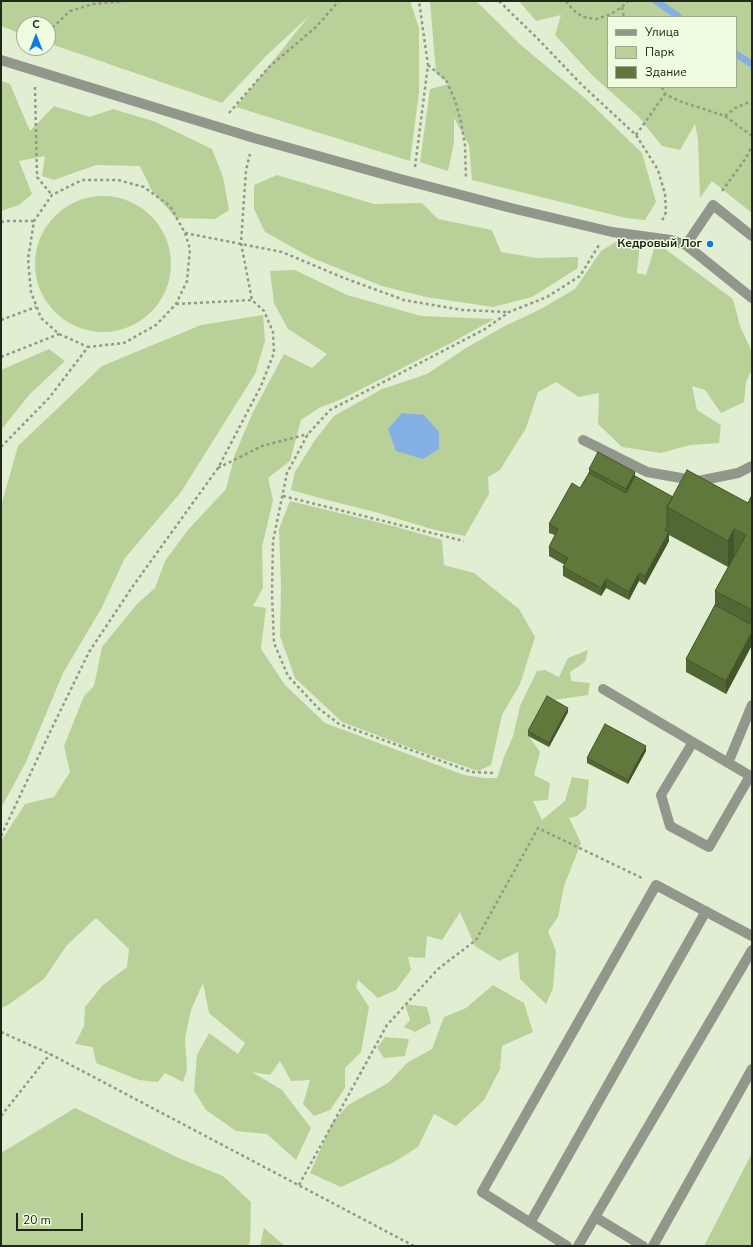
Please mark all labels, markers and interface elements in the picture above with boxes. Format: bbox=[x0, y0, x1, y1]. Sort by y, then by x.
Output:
north arrow bbox=[16, 16, 56, 56]
legend bbox=[607, 16, 737, 88]
text: С bbox=[32, 17, 40, 32]
text: Улица bbox=[645, 24, 679, 40]
text: Парк bbox=[645, 44, 674, 60]
text: Здание bbox=[645, 64, 687, 80]
place label: Кедровый Лог bbox=[617, 237, 702, 251]
marker: Кедровый Лог bbox=[705, 239, 715, 249]
scale bar bbox=[18, 1205, 85, 1231]
text: 20 m bbox=[23, 1212, 51, 1228]

